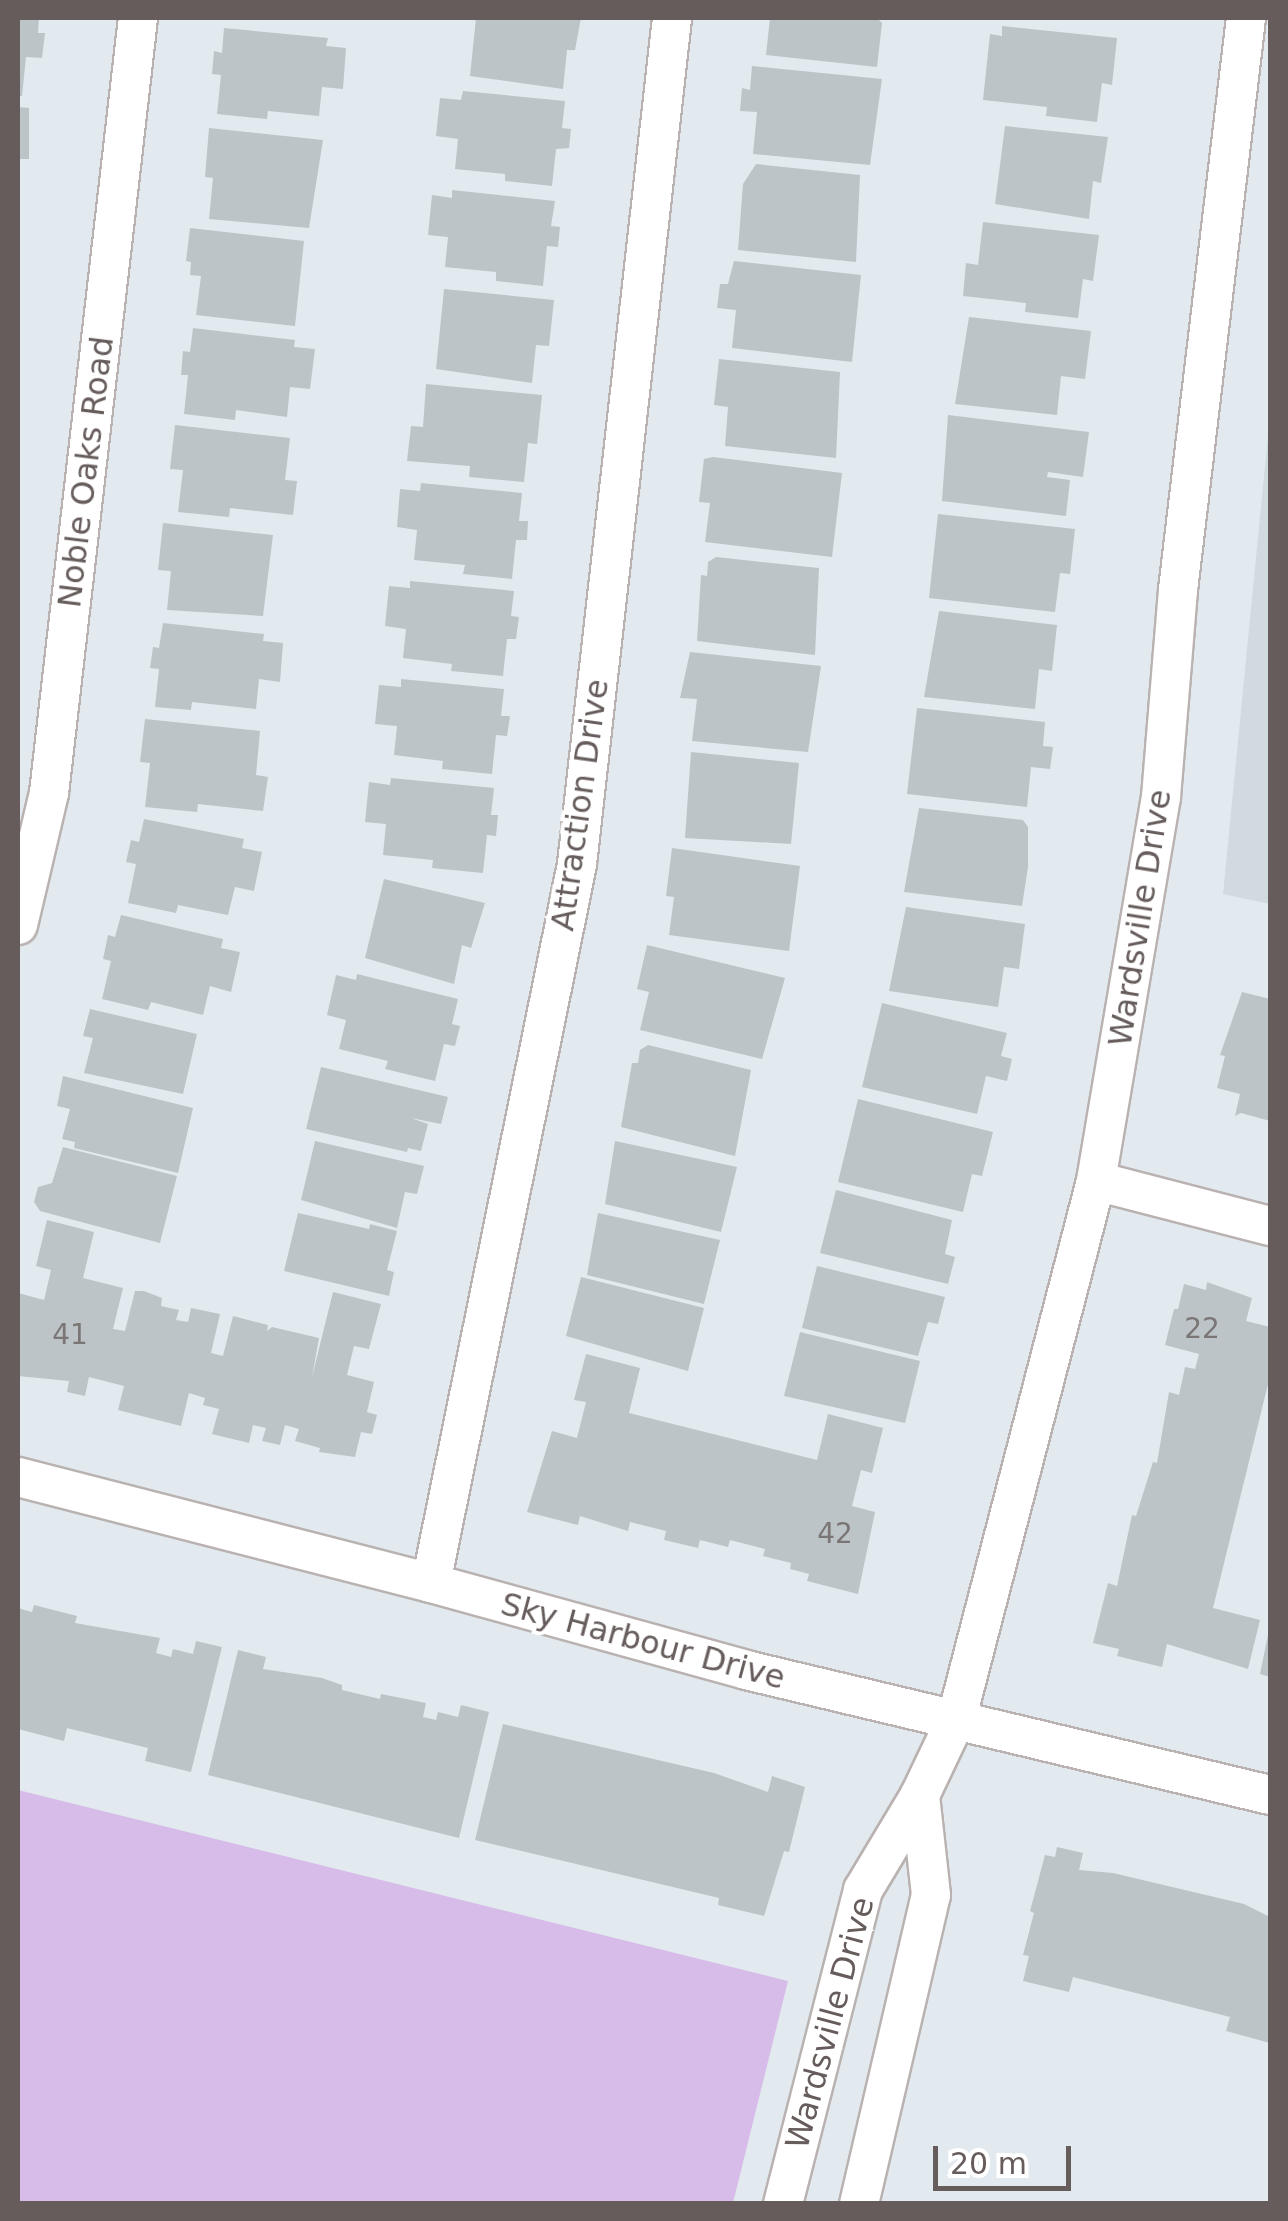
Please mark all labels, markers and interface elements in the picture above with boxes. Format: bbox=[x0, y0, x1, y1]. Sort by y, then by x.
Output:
street label: Noble Oaks Road bbox=[50, 334, 122, 610]
street label: Attraction Drive bbox=[543, 677, 617, 933]
street label: Wardsville Drive bbox=[1101, 787, 1179, 1049]
house number: 22 bbox=[1184, 1312, 1220, 1346]
house number: 41 bbox=[52, 1318, 88, 1352]
house number: 42 bbox=[817, 1517, 853, 1551]
street label: Sky Harbour Drive bbox=[497, 1585, 789, 1697]
street label: Wardsville Drive bbox=[778, 1893, 882, 2153]
scale bar bbox=[938, 2126, 1076, 2188]
text: 20 m bbox=[950, 2146, 1027, 2181]

